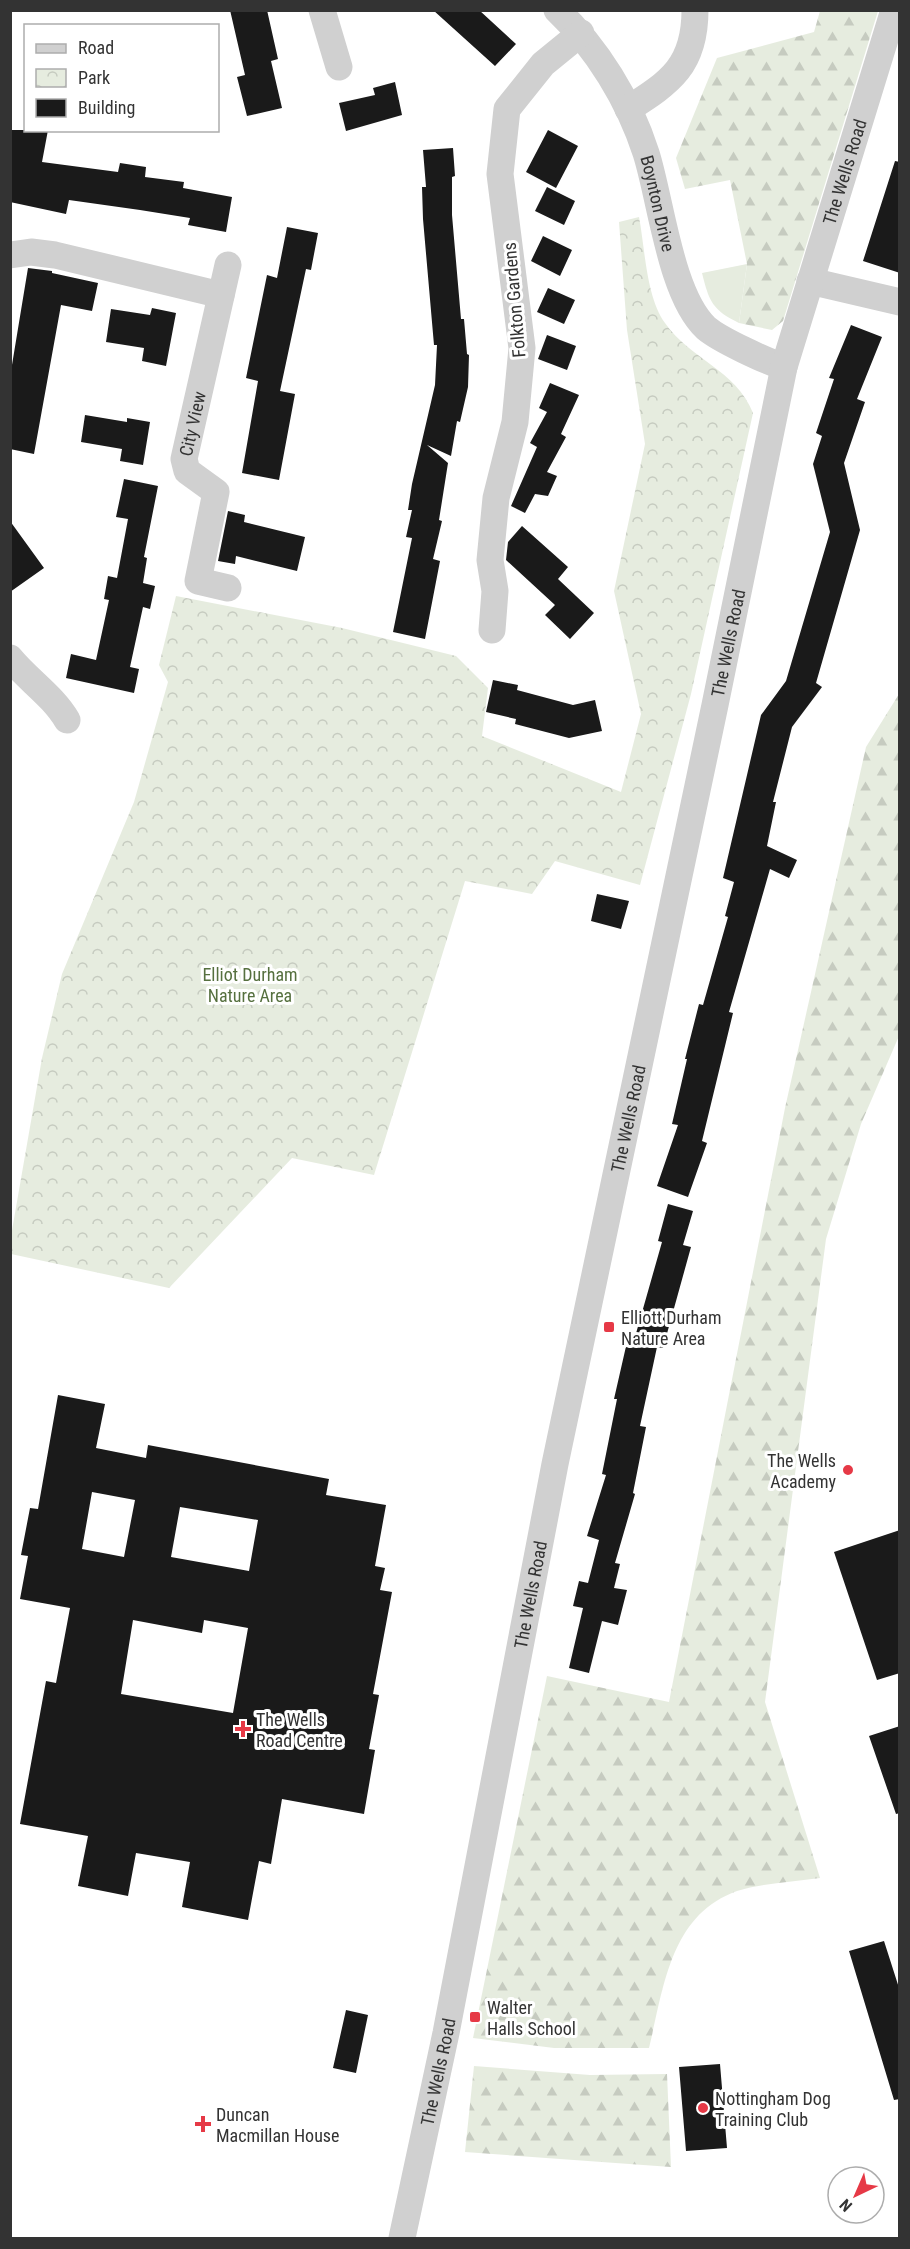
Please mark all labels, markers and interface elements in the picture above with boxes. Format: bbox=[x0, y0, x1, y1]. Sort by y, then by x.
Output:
legend bbox=[24, 24, 219, 132]
text: Road bbox=[78, 37, 114, 58]
text: Park bbox=[78, 67, 110, 88]
text: Building bbox=[78, 97, 135, 118]
street label: The Wells Road bbox=[818, 116, 870, 227]
street label: Boynton Drive bbox=[637, 153, 680, 254]
street label: Folkton Gardens bbox=[498, 241, 530, 359]
street label: City View bbox=[175, 389, 210, 458]
street label: The Wells Road bbox=[706, 587, 749, 699]
park label: Elliot Durham Nature Area bbox=[202, 964, 298, 1006]
street label: The Wells Road bbox=[606, 1063, 649, 1174]
place label: Elliott Durham Nature Area bbox=[621, 1307, 722, 1349]
marker: Elliott Durham Nature Area bbox=[602, 1320, 616, 1334]
place label: The Wells Academy bbox=[767, 1450, 837, 1492]
marker: The Wells Academy bbox=[841, 1463, 855, 1477]
street label: The Wells Road bbox=[509, 1539, 551, 1650]
place label: The Wells Road Centre bbox=[256, 1709, 343, 1751]
marker: The Wells Road Centre bbox=[234, 1720, 252, 1738]
place label: Walter Halls School bbox=[487, 1997, 576, 2039]
marker: Walter Halls School bbox=[468, 2010, 482, 2024]
street label: The Wells Road bbox=[416, 2016, 459, 2127]
place label: Nottingham Dog Training Club bbox=[715, 2088, 831, 2130]
marker: Nottingham Dog Training Club bbox=[696, 2101, 710, 2115]
place label: Duncan Macmillan House bbox=[216, 2104, 340, 2146]
marker: Duncan Macmillan House bbox=[194, 2115, 212, 2133]
north arrow bbox=[826, 2165, 886, 2225]
text: N bbox=[836, 2195, 856, 2216]

